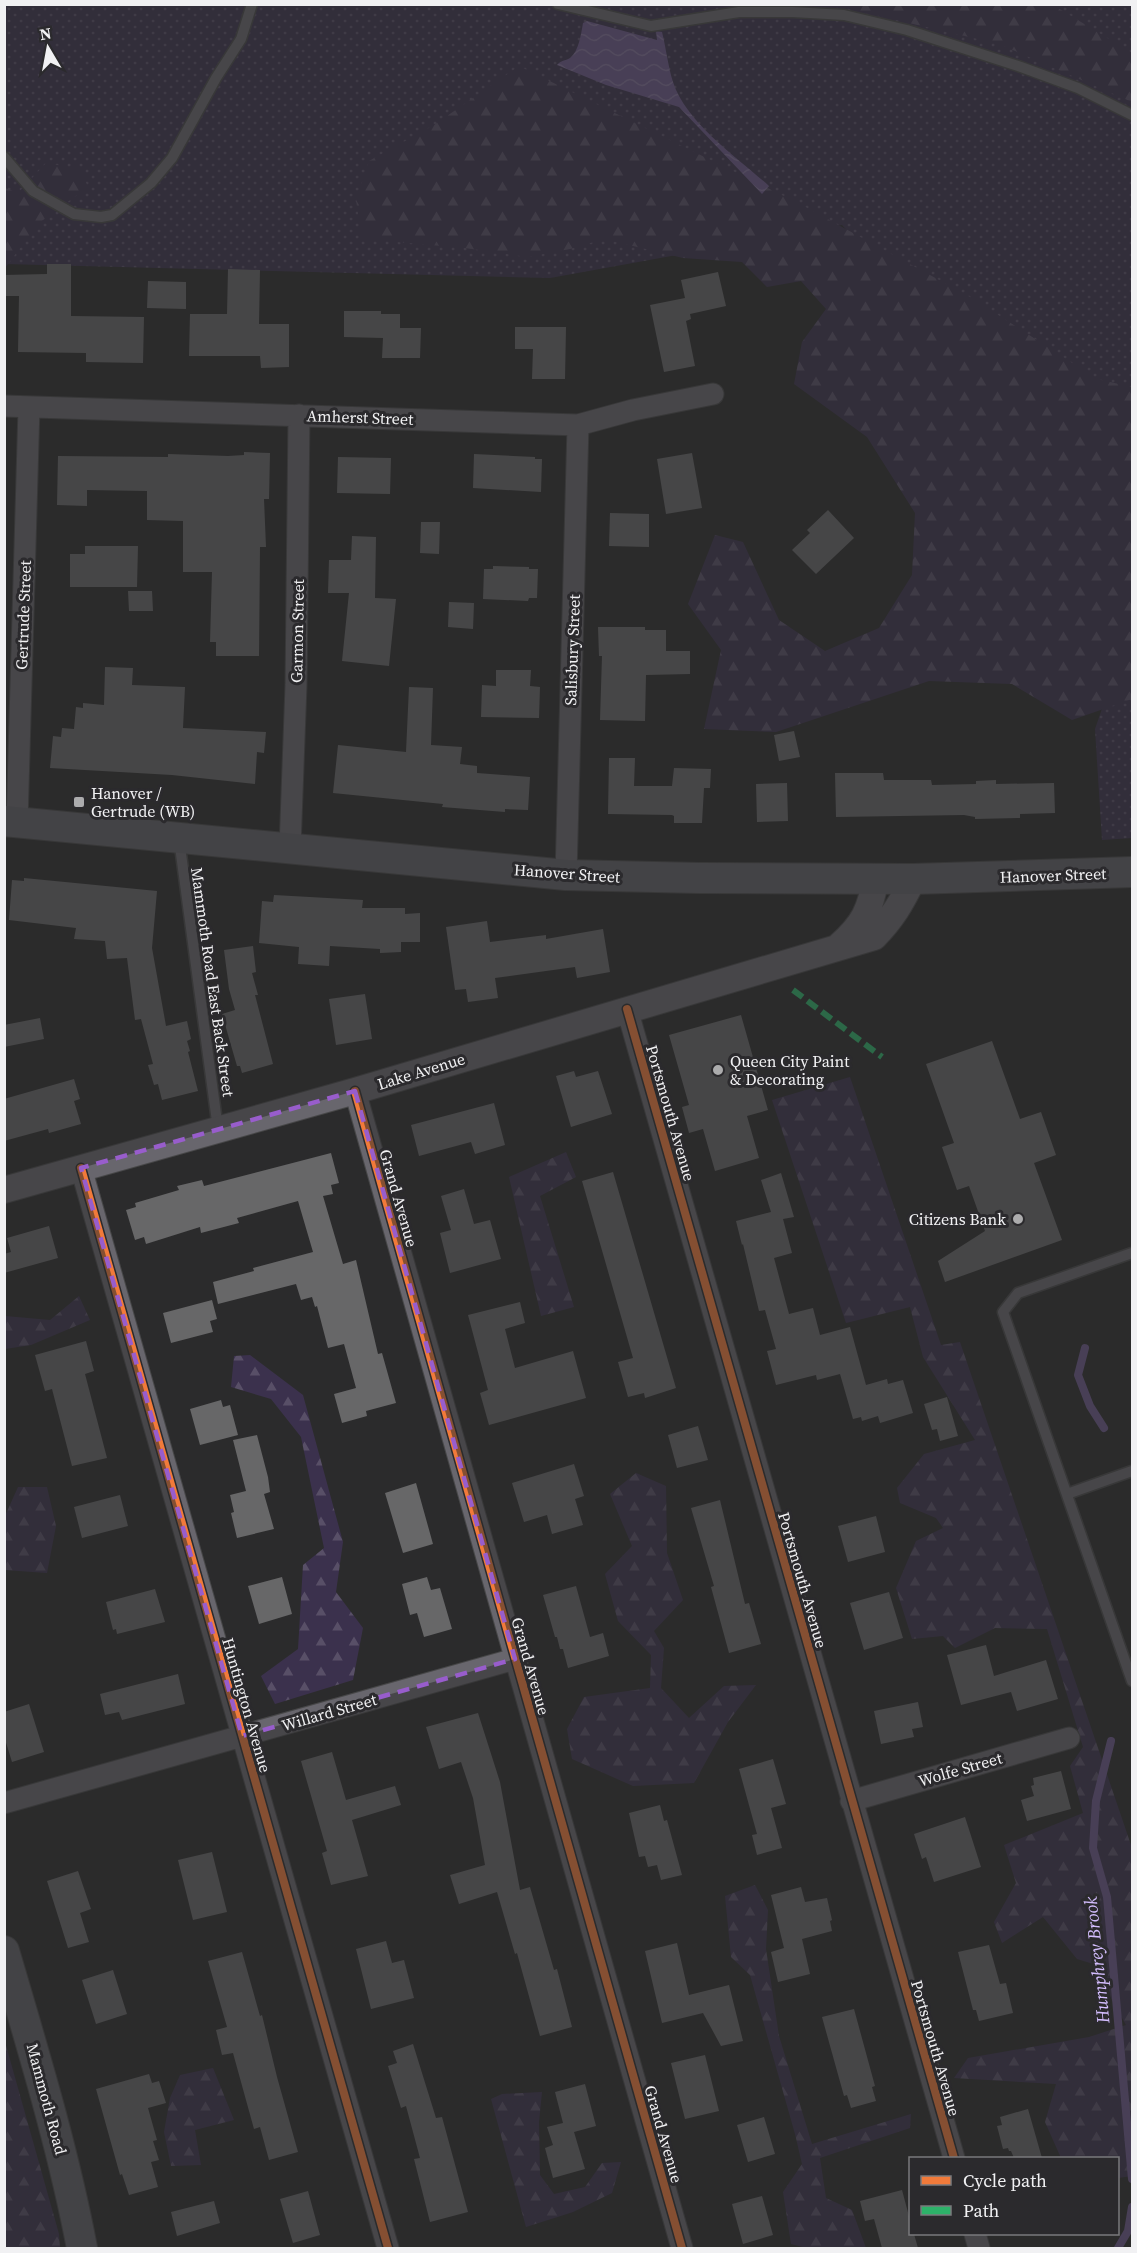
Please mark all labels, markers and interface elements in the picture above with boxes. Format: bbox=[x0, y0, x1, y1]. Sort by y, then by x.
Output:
north arrow bbox=[18, 18, 78, 78]
text: N bbox=[38, 21, 53, 45]
street label: Amherst Street bbox=[306, 404, 414, 430]
street label: Gertrude Street bbox=[10, 559, 36, 670]
street label: Garmon Street bbox=[285, 578, 309, 683]
street label: Salisbury Street bbox=[559, 593, 585, 706]
place label: Hanover / Gertrude (WB) bbox=[91, 782, 195, 822]
marker: Hanover / Gertrude (WB) bbox=[72, 795, 86, 809]
street label: Hanover Street bbox=[513, 858, 622, 888]
street label: Hanover Street bbox=[999, 862, 1107, 888]
street label: Mammoth Road East Back Street bbox=[186, 866, 240, 1099]
street label: Portsmouth Avenue bbox=[641, 1042, 701, 1184]
street label: Lake Avenue bbox=[374, 1047, 468, 1095]
place label: Queen City Paint & Decorating bbox=[730, 1050, 850, 1090]
marker: Queen City Paint & Decorating bbox=[711, 1063, 725, 1077]
street label: Grand Avenue bbox=[375, 1147, 423, 1249]
place label: Citizens Bank bbox=[909, 1208, 1006, 1230]
marker: Citizens Bank bbox=[1011, 1212, 1025, 1226]
street label: Portsmouth Avenue bbox=[773, 1509, 833, 1651]
street label: Grand Avenue bbox=[507, 1615, 555, 1717]
street label: Huntington Avenue bbox=[217, 1635, 277, 1775]
street label: Willard Street bbox=[279, 1688, 380, 1736]
street label: Wolfe Street bbox=[915, 1746, 1005, 1791]
water label: Humphrey Brook bbox=[1077, 1895, 1116, 2026]
street label: Portsmouth Avenue bbox=[906, 1977, 966, 2119]
street label: Mammoth Road bbox=[22, 2041, 72, 2157]
street label: Grand Avenue bbox=[640, 2083, 688, 2185]
legend bbox=[909, 2157, 1119, 2235]
text: Cycle path bbox=[963, 2168, 1047, 2193]
text: Path bbox=[963, 2198, 1000, 2223]

